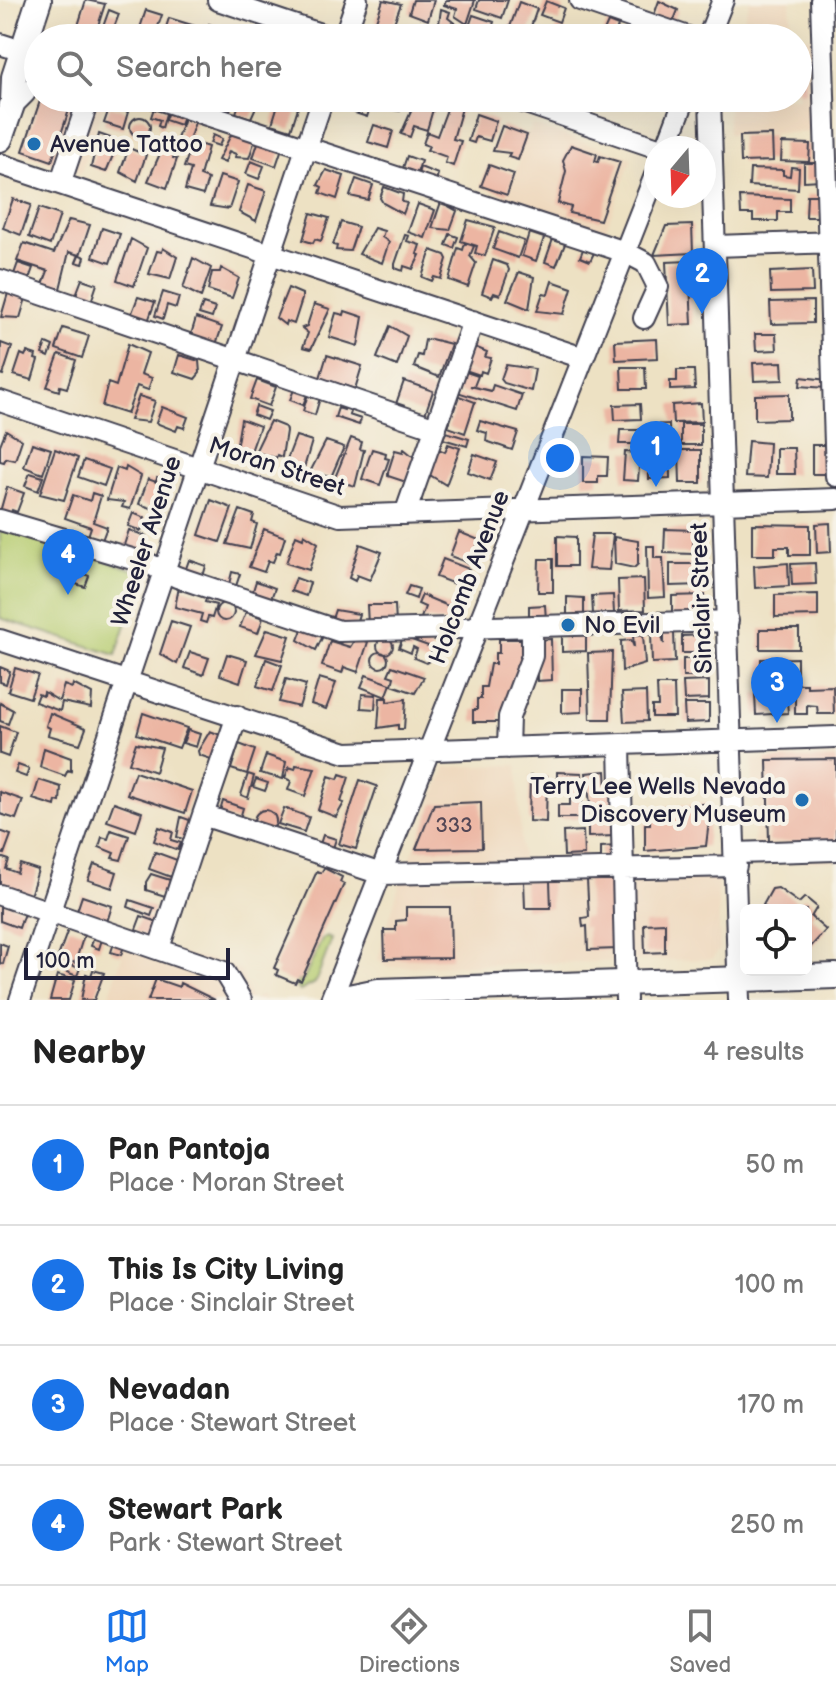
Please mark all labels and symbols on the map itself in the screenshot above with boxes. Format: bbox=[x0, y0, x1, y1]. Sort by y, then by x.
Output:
place label: Avenue Tattoo bbox=[50, 130, 203, 159]
marker: Avenue Tattoo bbox=[25, 135, 43, 153]
north arrow bbox=[644, 136, 716, 208]
pin: 2 bbox=[676, 248, 728, 314]
pin: 1 bbox=[630, 421, 682, 487]
street label: Moran Street bbox=[205, 431, 349, 502]
your location bbox=[540, 438, 580, 478]
street label: Wheeler Avenue bbox=[105, 452, 188, 630]
street label: Holcomb Avenue bbox=[423, 486, 516, 668]
street label: Sinclair Street bbox=[684, 521, 719, 674]
pin: 4 bbox=[42, 529, 94, 595]
place label: No Evil bbox=[584, 611, 660, 640]
marker: No Evil bbox=[559, 616, 577, 634]
pin: 3 bbox=[751, 657, 803, 723]
place label: Terry Lee Wells Nevada Discovery Museum bbox=[530, 772, 786, 829]
marker: Terry Lee Wells Nevada Discovery Museum bbox=[793, 791, 811, 809]
house number: 333 bbox=[436, 814, 472, 838]
scale bar bbox=[24, 944, 230, 980]

